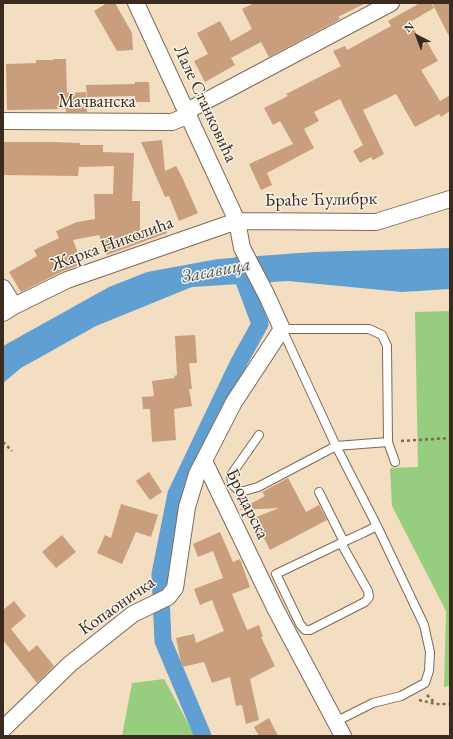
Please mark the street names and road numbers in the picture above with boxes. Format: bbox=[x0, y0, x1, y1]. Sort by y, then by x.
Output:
street label: Лале Станковића bbox=[168, 42, 242, 166]
street label: Мачванска bbox=[58, 91, 136, 113]
street label: Браће Ћулибрк bbox=[265, 188, 377, 212]
street label: Жарка Николића bbox=[48, 212, 176, 276]
street label: Бродарска bbox=[221, 465, 273, 543]
street label: Копаоничка bbox=[75, 572, 159, 640]

